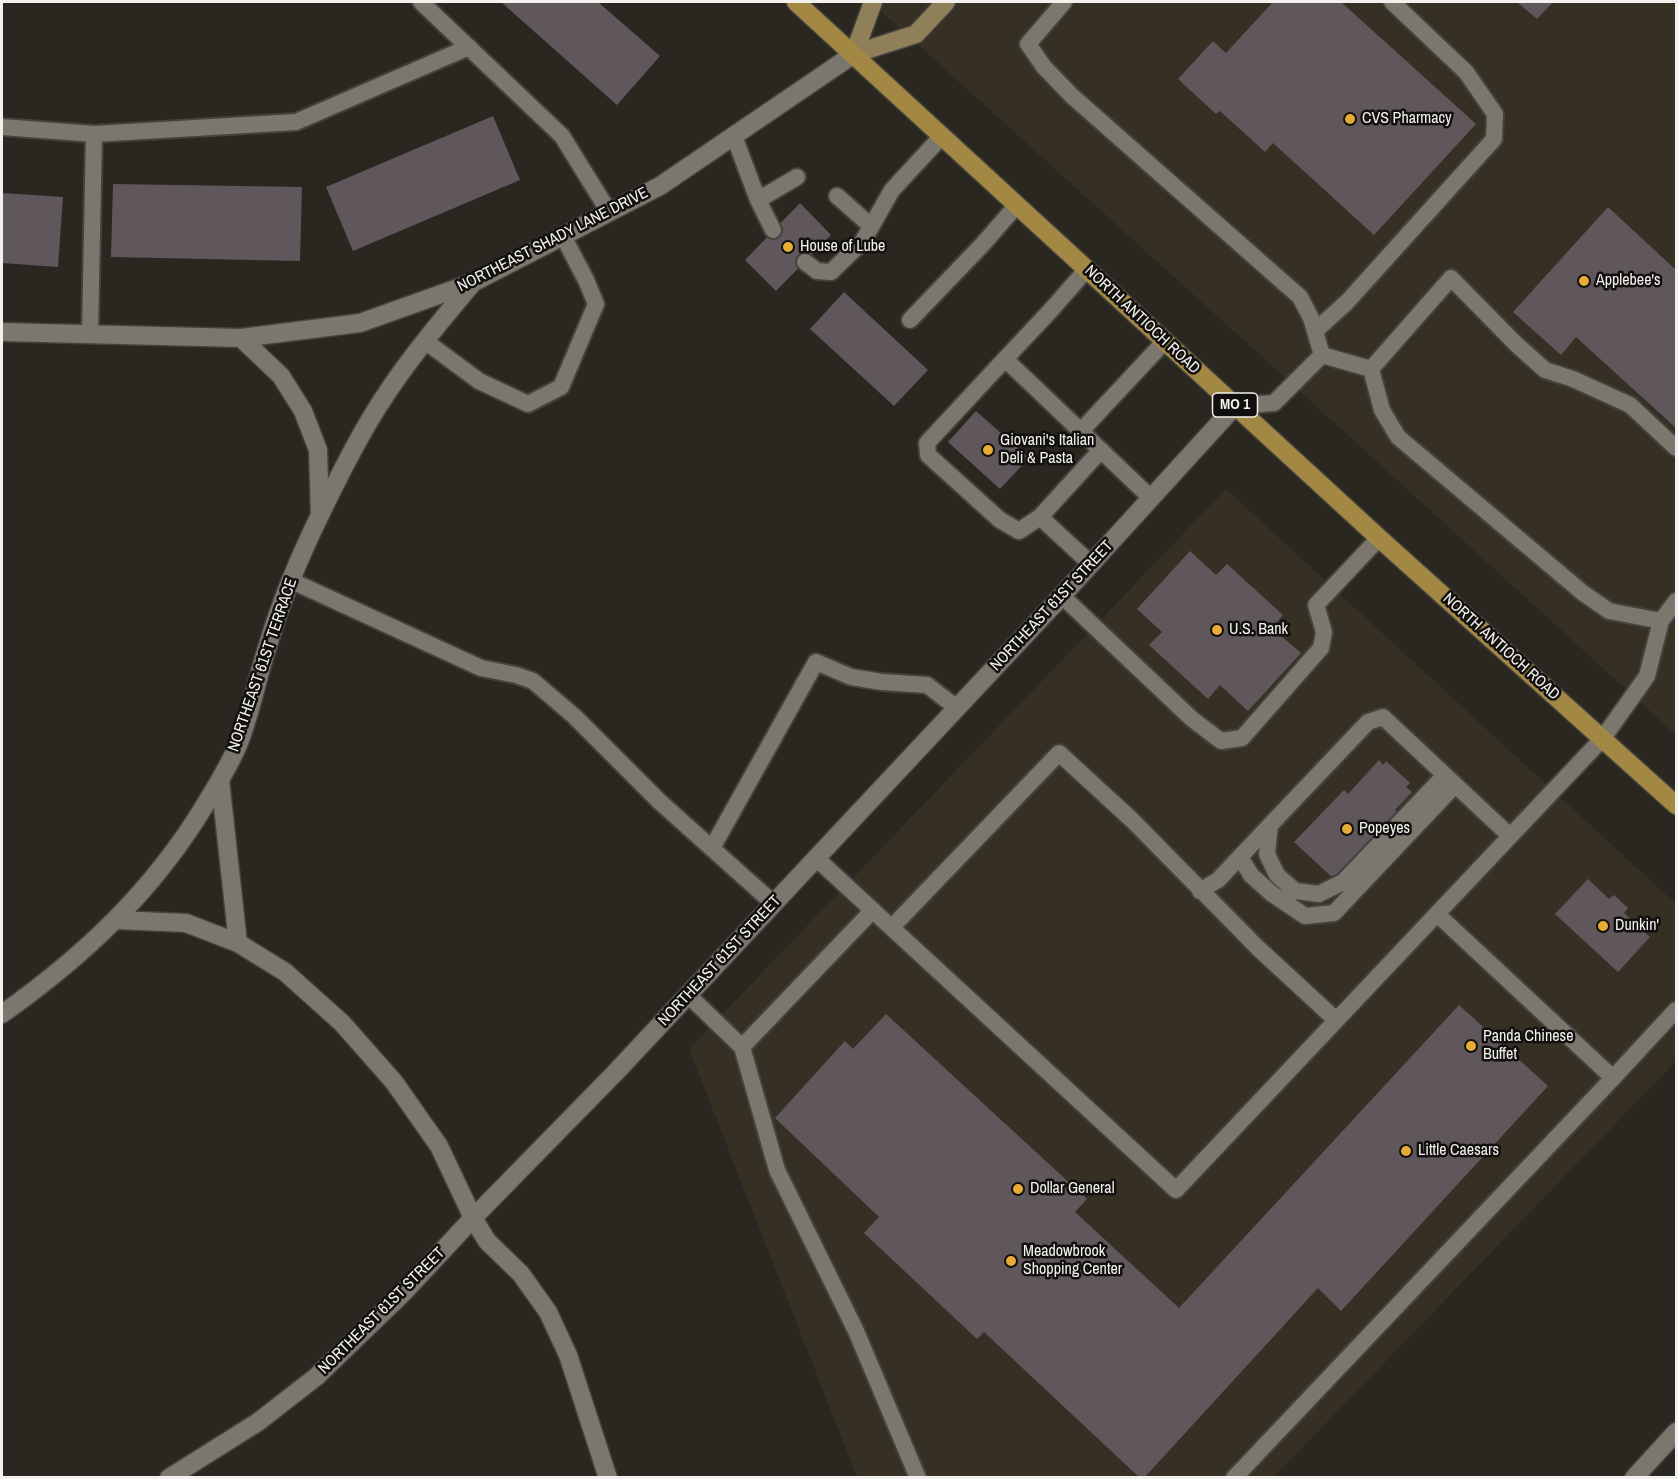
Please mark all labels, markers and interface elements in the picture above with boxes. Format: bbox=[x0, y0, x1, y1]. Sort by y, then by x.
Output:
place label: CVS Pharmacy bbox=[1362, 109, 1452, 129]
marker: CVS Pharmacy bbox=[1343, 112, 1357, 126]
street label: NORTHEAST SHADY LANE DRIVE bbox=[455, 184, 651, 296]
place label: House of Lube bbox=[800, 237, 885, 257]
marker: House of Lube bbox=[781, 240, 795, 254]
street label: NORTH ANTIOCH ROAD bbox=[1080, 262, 1204, 378]
place label: Applebee's bbox=[1596, 271, 1661, 291]
marker: Applebee's bbox=[1577, 274, 1591, 288]
road number: MO 1 bbox=[1212, 393, 1258, 417]
place label: Giovani's Italian Deli & Pasta bbox=[1000, 431, 1094, 469]
marker: Giovani's Italian Deli & Pasta bbox=[981, 443, 995, 457]
street label: NORTHEAST 61ST STREET bbox=[987, 537, 1117, 675]
street label: NORTHEAST 61ST TERRACE bbox=[224, 576, 302, 754]
street label: NORTH ANTIOCH ROAD bbox=[1439, 589, 1563, 705]
place label: U.S. Bank bbox=[1229, 620, 1288, 640]
marker: U.S. Bank bbox=[1210, 623, 1224, 637]
place label: Popeyes bbox=[1359, 819, 1410, 839]
marker: Popeyes bbox=[1340, 822, 1354, 836]
street label: NORTHEAST 61ST STREET bbox=[655, 892, 785, 1030]
place label: Dunkin' bbox=[1615, 916, 1659, 936]
marker: Dunkin' bbox=[1596, 919, 1610, 933]
place label: Panda Chinese Buffet bbox=[1483, 1027, 1573, 1065]
marker: Panda Chinese Buffet bbox=[1464, 1039, 1478, 1053]
place label: Little Caesars bbox=[1418, 1141, 1499, 1161]
marker: Little Caesars bbox=[1399, 1144, 1413, 1158]
place label: Dollar General bbox=[1030, 1179, 1115, 1199]
marker: Dollar General bbox=[1011, 1182, 1025, 1196]
place label: Meadowbrook Shopping Center bbox=[1023, 1242, 1122, 1280]
street label: NORTHEAST 61ST STREET bbox=[315, 1244, 449, 1378]
marker: Meadowbrook Shopping Center bbox=[1004, 1254, 1018, 1268]

